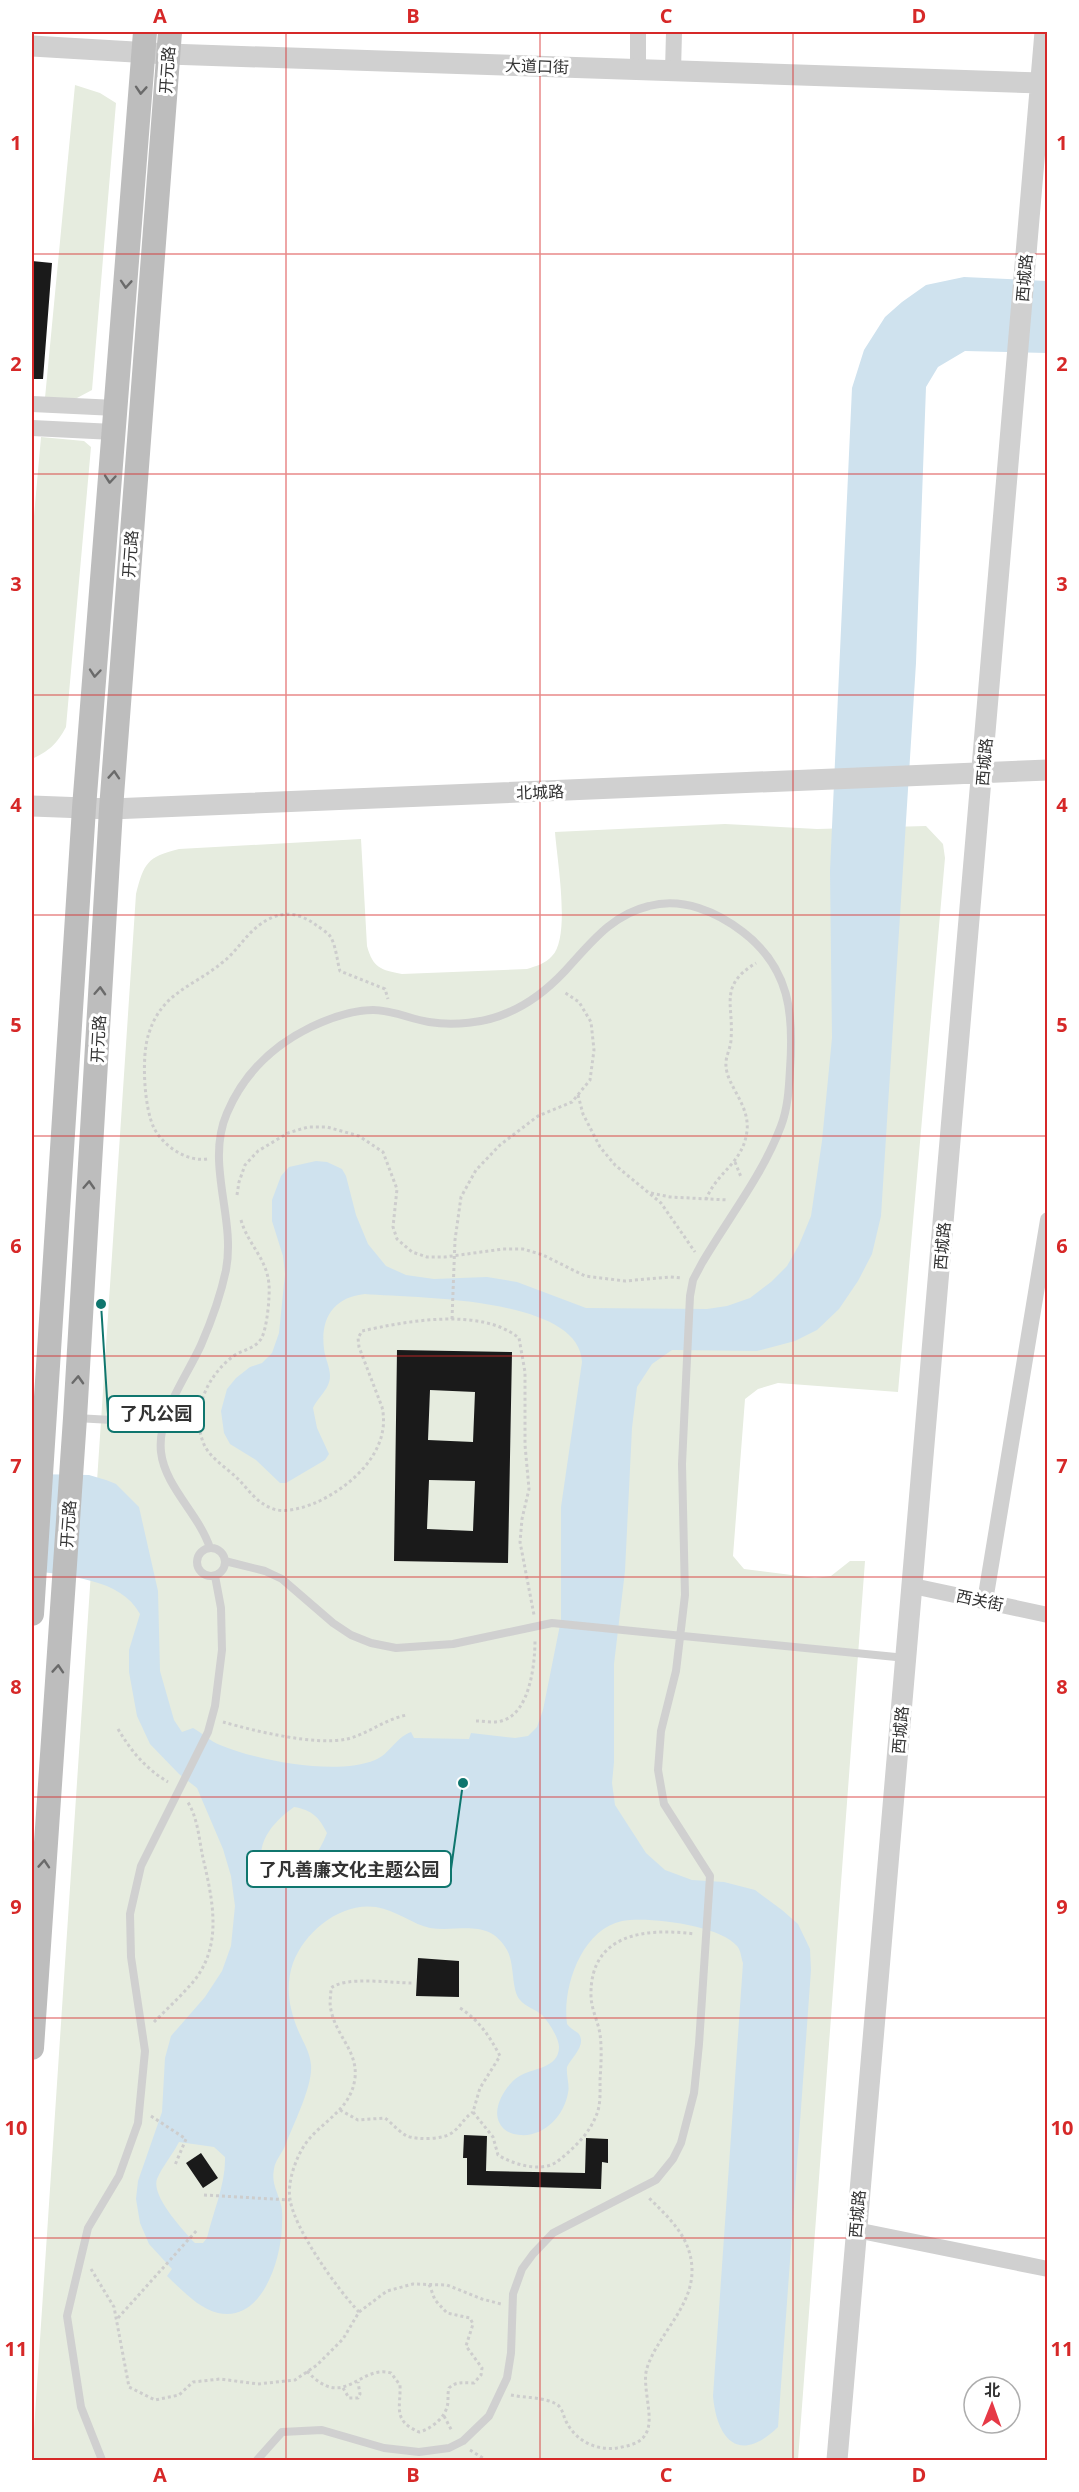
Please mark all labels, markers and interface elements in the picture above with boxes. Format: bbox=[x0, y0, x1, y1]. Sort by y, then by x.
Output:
text: A bbox=[153, 2, 167, 29]
text: B bbox=[406, 2, 420, 29]
text: C bbox=[660, 2, 673, 29]
text: D bbox=[912, 2, 926, 29]
street label: 开元路 bbox=[154, 45, 180, 95]
street label: 大道口街 bbox=[505, 54, 569, 78]
one-way arrow bbox=[134, 85, 147, 94]
text: 1 bbox=[10, 129, 22, 156]
text: 1 bbox=[1056, 129, 1068, 156]
street label: 西城路 bbox=[1011, 253, 1037, 303]
one-way arrow bbox=[119, 280, 132, 289]
text: 2 bbox=[10, 350, 22, 377]
text: 2 bbox=[1056, 350, 1068, 377]
one-way arrow bbox=[104, 474, 117, 483]
street label: 开元路 bbox=[117, 529, 143, 579]
text: 3 bbox=[10, 570, 22, 597]
text: 3 bbox=[1056, 570, 1068, 597]
one-way arrow bbox=[88, 669, 101, 678]
street label: 西城路 bbox=[971, 737, 997, 787]
one-way arrow bbox=[107, 771, 120, 780]
street label: 北城路 bbox=[516, 780, 564, 804]
text: 4 bbox=[10, 791, 22, 818]
text: 4 bbox=[1056, 791, 1068, 818]
one-way arrow bbox=[94, 986, 107, 995]
text: 5 bbox=[10, 1011, 22, 1038]
text: 5 bbox=[1056, 1011, 1068, 1038]
street label: 开元路 bbox=[86, 1014, 110, 1064]
one-way arrow bbox=[82, 1181, 95, 1190]
street label: 西城路 bbox=[929, 1221, 955, 1271]
text: 6 bbox=[10, 1232, 22, 1259]
text: 6 bbox=[1056, 1232, 1068, 1259]
one-way arrow bbox=[71, 1375, 84, 1384]
callout: 了凡公园 bbox=[108, 1396, 204, 1432]
text: 了凡公园 bbox=[120, 1401, 192, 1425]
text: 7 bbox=[10, 1452, 22, 1479]
text: 7 bbox=[1056, 1452, 1068, 1479]
street label: 开元路 bbox=[55, 1499, 81, 1549]
street label: 西关街 bbox=[954, 1584, 1006, 1616]
one-way arrow bbox=[51, 1665, 64, 1674]
text: 8 bbox=[10, 1673, 22, 1700]
text: 8 bbox=[1056, 1673, 1068, 1700]
street label: 西城路 bbox=[887, 1705, 913, 1755]
callout: 了凡善廉文化主题公园 bbox=[247, 1851, 451, 1887]
text: 了凡善廉文化主题公园 bbox=[259, 1857, 439, 1881]
one-way arrow bbox=[37, 1859, 50, 1868]
text: 9 bbox=[10, 1893, 22, 1920]
text: 9 bbox=[1056, 1893, 1068, 1920]
text: 10 bbox=[5, 2114, 27, 2141]
text: 10 bbox=[1051, 2114, 1073, 2141]
street label: 西城路 bbox=[844, 2189, 870, 2239]
text: 11 bbox=[5, 2335, 27, 2362]
text: 11 bbox=[1051, 2335, 1073, 2362]
north arrow bbox=[962, 2375, 1022, 2435]
text: 北 bbox=[984, 2379, 1000, 2401]
text: A bbox=[153, 2461, 167, 2488]
text: B bbox=[406, 2461, 420, 2488]
text: C bbox=[660, 2461, 673, 2488]
text: D bbox=[912, 2461, 926, 2488]

